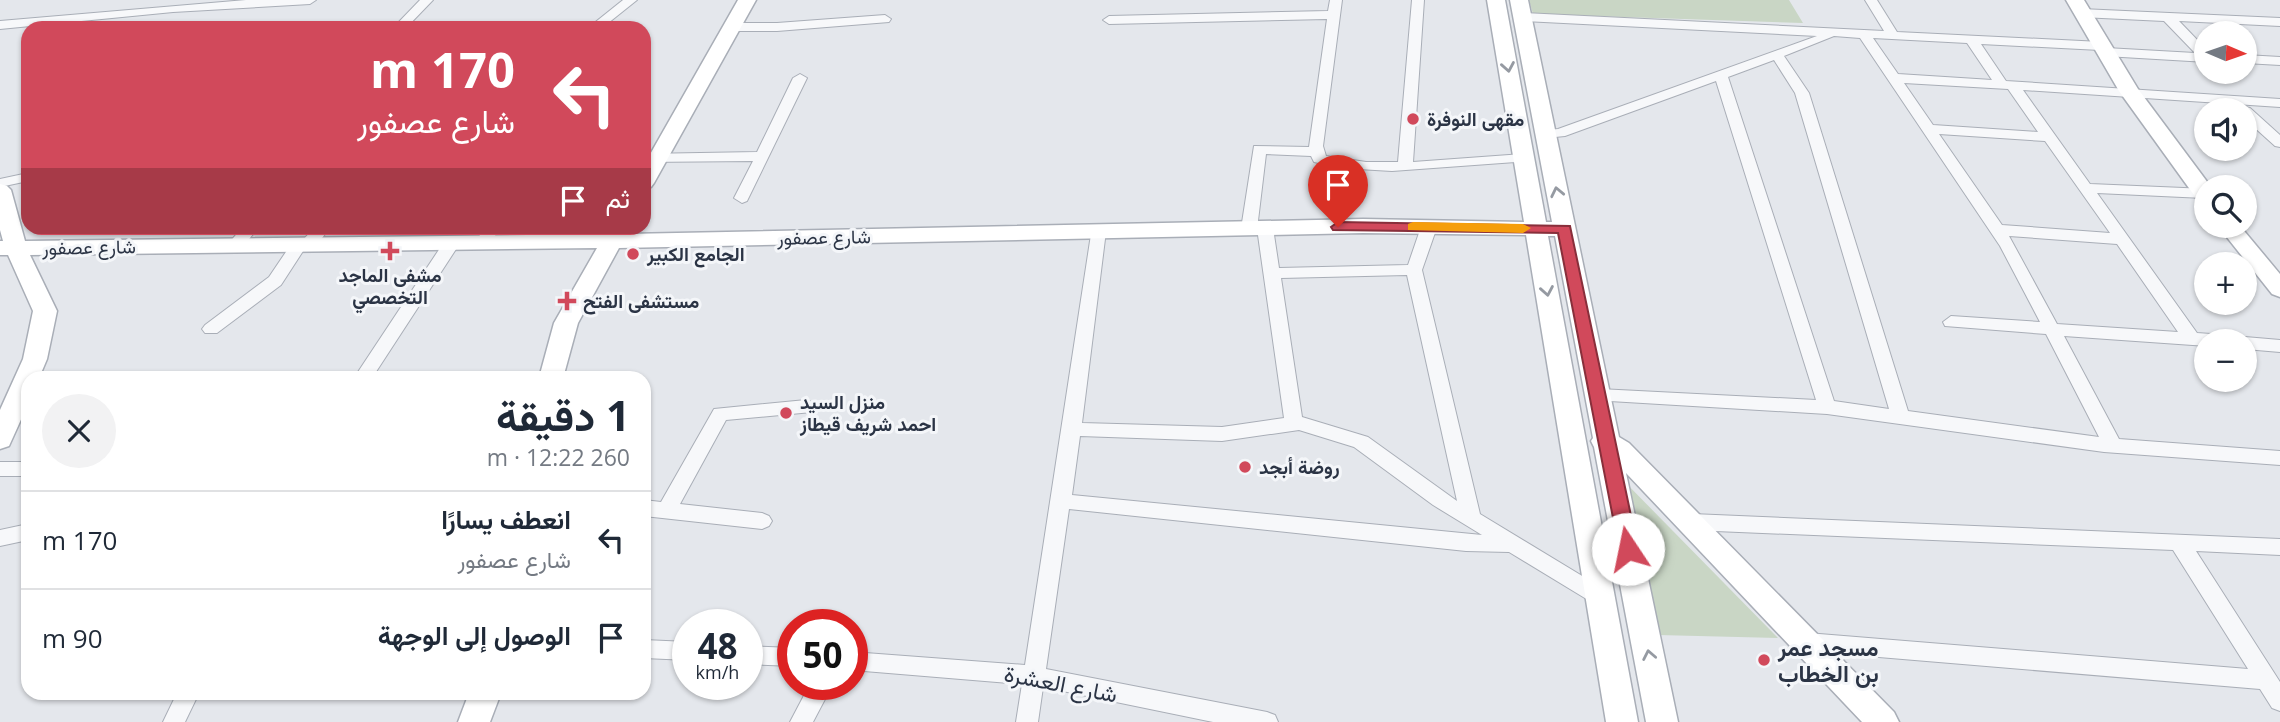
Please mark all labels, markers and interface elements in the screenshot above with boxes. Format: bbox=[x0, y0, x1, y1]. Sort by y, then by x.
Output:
north arrow bbox=[2194, 21, 2258, 84]
map controls bbox=[2194, 21, 2257, 392]
text: 170 m bbox=[370, 36, 515, 102]
icon: left bbox=[539, 49, 630, 140]
one-way arrow bbox=[1499, 61, 1514, 73]
button: sound bbox=[2194, 98, 2257, 161]
text: شارع عصفور bbox=[357, 99, 515, 142]
place label: مقهى النوفرة bbox=[1427, 106, 1524, 132]
marker: مقهى النوفرة bbox=[1405, 111, 1421, 127]
pin bbox=[1308, 155, 1368, 227]
icon: arrive bbox=[1319, 166, 1357, 204]
button: search bbox=[2194, 175, 2257, 238]
text: ثم bbox=[606, 180, 630, 216]
icon: arrive bbox=[554, 182, 592, 220]
one-way arrow bbox=[1550, 186, 1565, 198]
street label: شارع عصفور bbox=[776, 223, 871, 251]
street label: شارع عصفور bbox=[41, 233, 136, 261]
marker: مشفى الماجد التخصصي bbox=[380, 241, 400, 261]
place label: الجامع الكبير bbox=[646, 241, 745, 268]
marker: الجامع الكبير bbox=[625, 246, 641, 262]
button: + bbox=[2194, 252, 2257, 315]
place label: مشفى الماجد التخصصي bbox=[338, 262, 442, 314]
one-way arrow bbox=[1539, 285, 1554, 297]
place label: مستشفى الفتح bbox=[583, 288, 699, 315]
marker: مستشفى الفتح bbox=[557, 291, 577, 311]
button: − bbox=[2194, 329, 2257, 392]
text: 1 دقيقة bbox=[496, 386, 630, 443]
place label: منزل السيد احمد شريف قيطاز bbox=[799, 389, 936, 437]
button: close bbox=[42, 394, 116, 468]
marker: منزل السيد احمد شريف قيطاز bbox=[778, 405, 794, 421]
text: 260 m · 12:22 bbox=[487, 441, 630, 473]
place label: روضة أبجد bbox=[1259, 454, 1340, 480]
marker: روضة أبجد bbox=[1237, 459, 1253, 475]
text: انعطف يسارًا bbox=[441, 501, 571, 537]
position arrow bbox=[1591, 512, 1665, 586]
icon: left bbox=[592, 521, 630, 559]
text: 170 m bbox=[42, 522, 117, 558]
text: شارع عصفور bbox=[457, 543, 571, 575]
speed limit sign: 50 bbox=[777, 609, 868, 700]
text: الوصول إلى الوجهة bbox=[378, 617, 571, 653]
icon: arrive bbox=[592, 619, 630, 657]
text: 90 m bbox=[42, 620, 103, 656]
text: 48 bbox=[697, 622, 738, 669]
place label: مسجد عمر بن الخطاب bbox=[1777, 631, 1879, 689]
one-way arrow bbox=[1642, 649, 1657, 661]
marker: مسجد عمر بن الخطاب bbox=[1756, 652, 1772, 668]
street label: شارع العشرة bbox=[1002, 656, 1120, 711]
text: km/h bbox=[696, 660, 739, 684]

